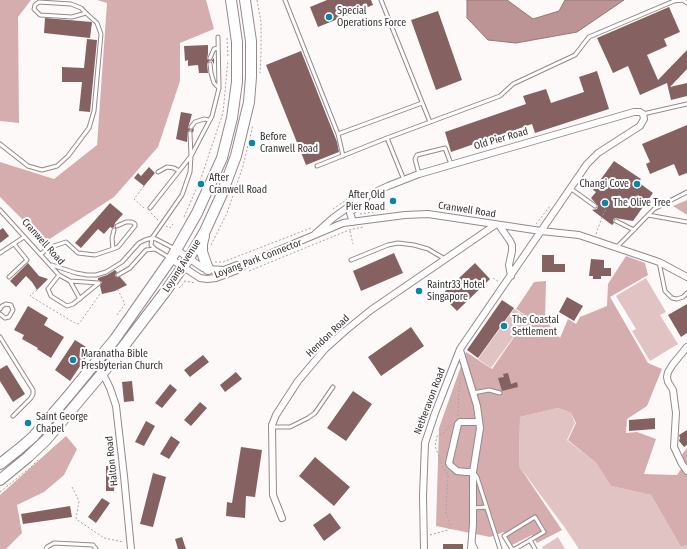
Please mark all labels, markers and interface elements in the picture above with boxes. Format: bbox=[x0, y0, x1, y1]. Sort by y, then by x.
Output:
place label: Special Operations Force bbox=[337, 5, 406, 28]
marker: Special Operations Force bbox=[324, 12, 334, 22]
street label: Old Pier Road bbox=[473, 126, 529, 152]
place label: Before Cranwell Road bbox=[260, 131, 318, 154]
marker: Before Cranwell Road bbox=[247, 138, 257, 148]
place label: After Cranwell Road bbox=[209, 172, 267, 196]
place label: Changi Cove bbox=[580, 178, 629, 190]
marker: After Cranwell Road bbox=[196, 179, 206, 189]
marker: Changi Cove bbox=[632, 179, 642, 189]
place label: After Old Pier Road bbox=[346, 189, 385, 212]
marker: After Old Pier Road bbox=[388, 196, 398, 206]
place label: The Olive Tree bbox=[613, 197, 671, 209]
marker: The Olive Tree bbox=[600, 198, 610, 208]
street label: Cranwell Road bbox=[437, 200, 497, 220]
street label: Cranwell Road bbox=[19, 216, 67, 268]
street label: Loyang Avenue bbox=[160, 237, 204, 295]
street label: Loyang Park Connector bbox=[213, 237, 303, 281]
place label: Raintr33 Hotel Singapore bbox=[427, 279, 485, 302]
marker: Raintr33 Hotel Singapore bbox=[414, 286, 424, 296]
street label: Hendon Road bbox=[304, 312, 352, 360]
place label: The Coastal Settlement bbox=[512, 314, 559, 338]
marker: The Coastal Settlement bbox=[499, 321, 509, 331]
place label: Maranatha Bible Presbyterian Church bbox=[81, 348, 163, 372]
marker: Maranatha Bible Presbyterian Church bbox=[68, 355, 78, 365]
street label: Netheravon Road bbox=[412, 366, 448, 436]
place label: Saint George Chapel bbox=[36, 411, 88, 434]
marker: Saint George Chapel bbox=[23, 418, 33, 428]
street label: Halton Road bbox=[103, 435, 121, 487]

